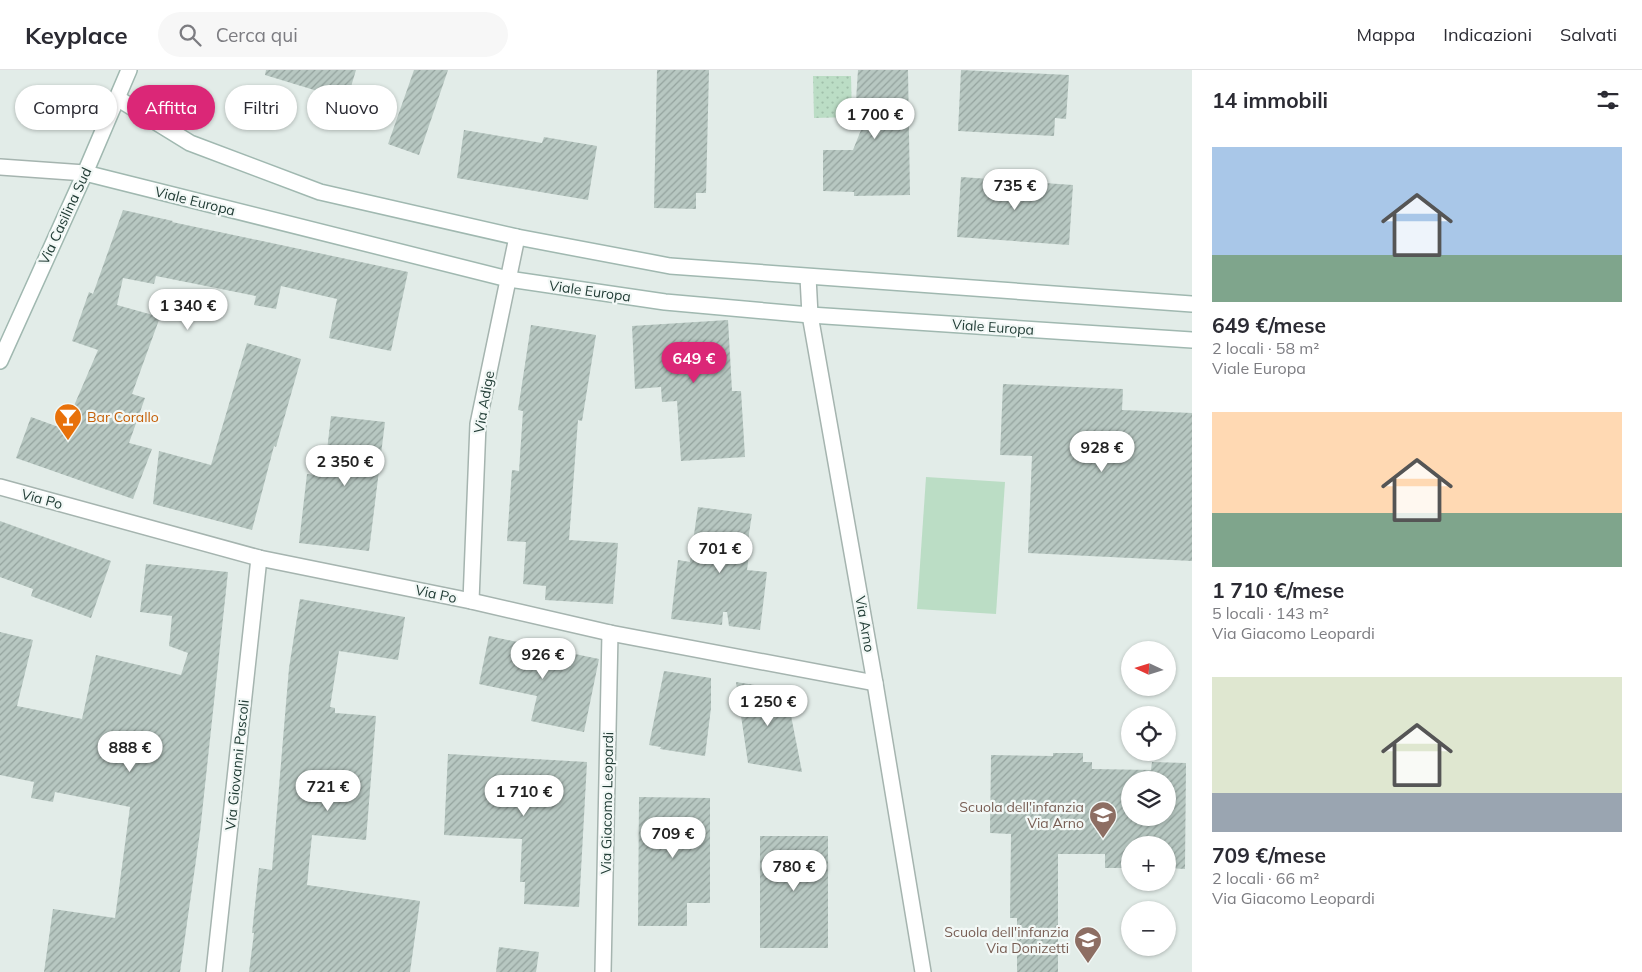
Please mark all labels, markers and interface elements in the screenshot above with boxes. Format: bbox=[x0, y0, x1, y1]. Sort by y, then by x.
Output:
search box bbox=[158, 12, 508, 57]
text: Keyplace bbox=[25, 20, 128, 50]
icon: search bbox=[176, 21, 204, 49]
text: Cerca qui bbox=[216, 23, 298, 47]
text: Mappa bbox=[1357, 23, 1415, 46]
text: Indicazioni bbox=[1443, 23, 1532, 46]
text: Salvati bbox=[1560, 23, 1617, 46]
chip: Compra bbox=[15, 85, 117, 130]
chip: Affitta bbox=[127, 85, 215, 130]
chip: Filtri bbox=[225, 85, 297, 130]
chip: Nuovo bbox=[307, 85, 397, 130]
icon: filters bbox=[1594, 86, 1622, 114]
text: 14 immobili bbox=[1212, 87, 1328, 113]
pin: 1 700 € bbox=[829, 98, 921, 140]
text: 1 700 € bbox=[847, 104, 903, 124]
street label: Via Casilina Sud bbox=[35, 164, 95, 268]
pin: 735 € bbox=[980, 168, 1050, 211]
text: 735 € bbox=[994, 175, 1036, 195]
icon: home bbox=[1372, 180, 1462, 270]
street label: Viale Europa bbox=[153, 182, 237, 220]
street label: Viale Europa bbox=[548, 276, 632, 306]
pin: 1 340 € bbox=[142, 288, 234, 331]
text: 1 340 € bbox=[160, 295, 216, 315]
text: 649 €/mese bbox=[1212, 312, 1326, 338]
street label: Viale Europa bbox=[951, 315, 1035, 339]
text: 2 locali · 58 m² bbox=[1212, 338, 1319, 358]
pin: 649 € bbox=[659, 342, 729, 384]
text: 649 € bbox=[673, 348, 715, 368]
text: Viale Europa bbox=[1212, 358, 1306, 378]
street label: Via Adige bbox=[470, 369, 498, 435]
bar icon: Bar Corallo bbox=[53, 402, 83, 441]
place label: Bar Corallo bbox=[87, 408, 159, 426]
pin: 928 € bbox=[1067, 430, 1137, 473]
text: 928 € bbox=[1081, 437, 1123, 457]
pin: 2 350 € bbox=[299, 444, 391, 487]
icon: home bbox=[1372, 445, 1462, 535]
text: 2 350 € bbox=[317, 451, 373, 471]
street label: Via Po bbox=[19, 485, 65, 513]
pin: 701 € bbox=[685, 532, 755, 574]
text: 701 € bbox=[699, 538, 741, 558]
text: 1 710 €/mese bbox=[1212, 577, 1344, 603]
street label: Via Po bbox=[414, 581, 458, 607]
street label: Via Arno bbox=[851, 595, 879, 653]
text: 5 locali · 143 m² bbox=[1212, 603, 1329, 623]
text: Via Giacomo Leopardi bbox=[1212, 623, 1375, 643]
pin: 926 € bbox=[508, 638, 578, 680]
north arrow bbox=[1121, 641, 1176, 696]
map controls bbox=[1121, 641, 1176, 956]
text: 926 € bbox=[522, 644, 564, 664]
pin: 1 250 € bbox=[722, 684, 814, 727]
text: 1 250 € bbox=[740, 691, 796, 711]
street label: Via Giovanni Pascoli bbox=[221, 699, 253, 831]
button: locate bbox=[1121, 706, 1176, 761]
icon: home bbox=[1372, 710, 1462, 800]
pin: 888 € bbox=[95, 730, 165, 773]
street label: Via Giacomo Leopardi bbox=[597, 732, 617, 874]
text: 888 € bbox=[109, 737, 151, 757]
pin: 721 € bbox=[293, 770, 363, 812]
button: layers bbox=[1121, 771, 1176, 826]
pin: 1 710 € bbox=[478, 774, 570, 817]
text: 721 € bbox=[307, 776, 349, 796]
text: 1 710 € bbox=[496, 781, 552, 801]
place label: Scuola dell'infanzia Via Arno bbox=[959, 798, 1084, 832]
school or university icon: Scuola dell'infanzia Via Arno bbox=[1088, 800, 1118, 839]
pin: 709 € bbox=[638, 816, 708, 859]
text: 709 € bbox=[652, 823, 694, 843]
button: + bbox=[1121, 836, 1176, 891]
text: 709 €/mese bbox=[1212, 842, 1326, 868]
pin: 780 € bbox=[759, 850, 829, 892]
text: 780 € bbox=[773, 856, 815, 876]
text: 2 locali · 66 m² bbox=[1212, 868, 1319, 888]
text: Via Giacomo Leopardi bbox=[1212, 888, 1375, 908]
button: − bbox=[1121, 901, 1176, 956]
place label: Scuola dell'infanzia Via Donizetti bbox=[944, 923, 1069, 957]
school or university icon: Scuola dell'infanzia Via Donizetti bbox=[1073, 925, 1103, 964]

